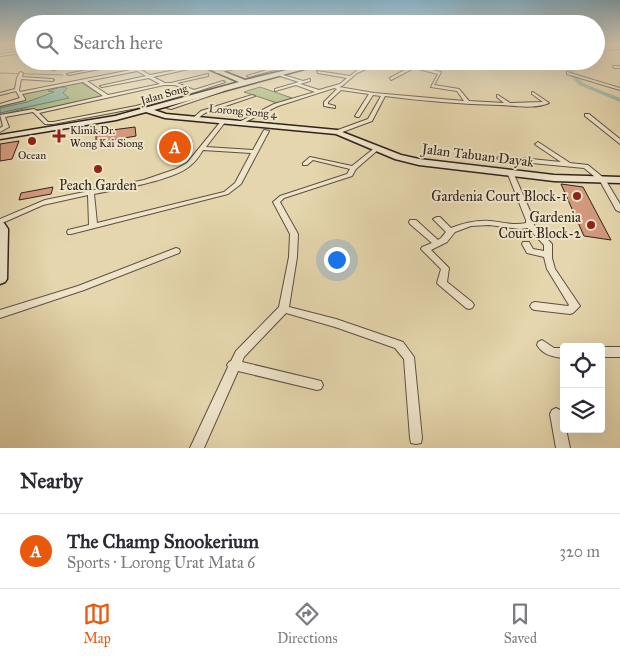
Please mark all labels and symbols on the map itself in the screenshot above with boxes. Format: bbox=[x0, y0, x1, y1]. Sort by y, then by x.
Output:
street label: Jalan Song bbox=[138, 81, 190, 109]
street label: Lorong Song 4 bbox=[208, 102, 278, 121]
place label: Klinik Dr. Wong Kai Siong bbox=[70, 124, 144, 150]
pin: A bbox=[159, 128, 191, 166]
marker: Klinik Dr. Wong Kai Siong bbox=[52, 129, 66, 143]
marker: Ocean bbox=[26, 135, 38, 147]
street label: Jalan Tabuan Dayak bbox=[419, 140, 535, 172]
place label: Ocean bbox=[18, 149, 46, 162]
marker: Peach Garden bbox=[92, 163, 104, 175]
place label: Peach Garden bbox=[59, 177, 137, 194]
place label: Gardenia Court Block-1 bbox=[431, 188, 567, 205]
marker: Gardenia Court Block-1 bbox=[571, 190, 583, 202]
place label: Gardenia Court Block-2 bbox=[498, 209, 581, 242]
marker: Gardenia Court Block-2 bbox=[585, 219, 597, 231]
your location bbox=[324, 247, 350, 273]

